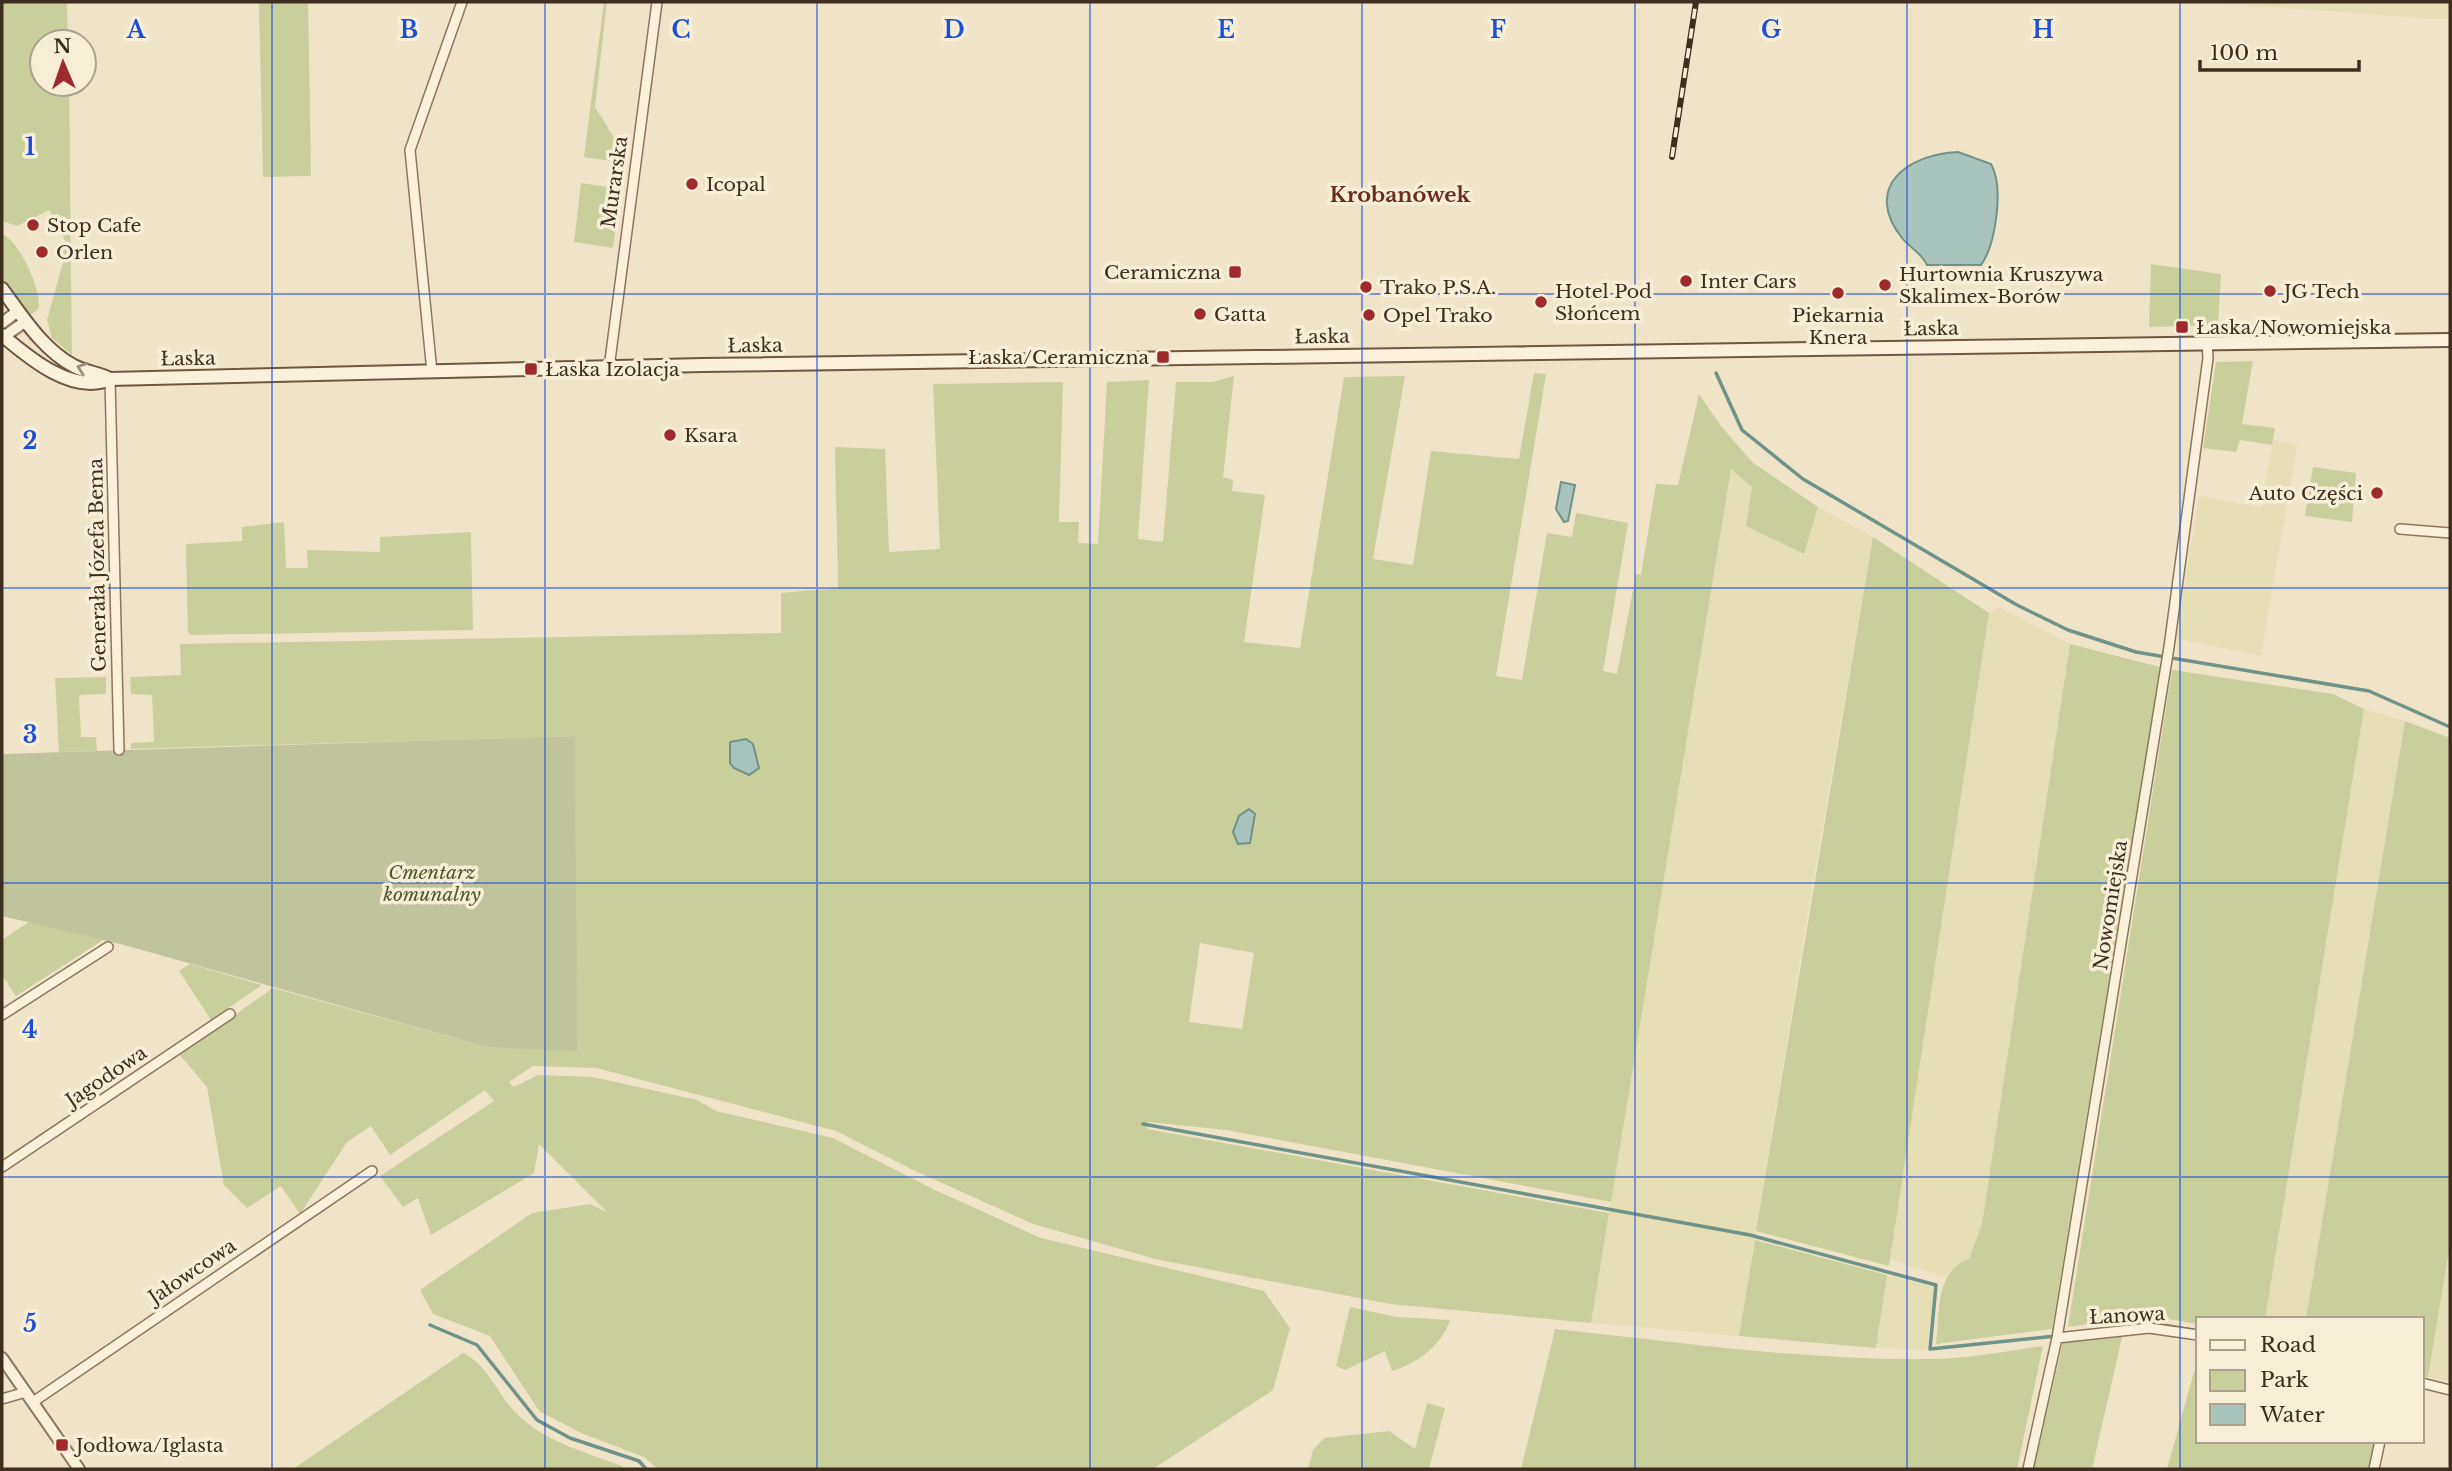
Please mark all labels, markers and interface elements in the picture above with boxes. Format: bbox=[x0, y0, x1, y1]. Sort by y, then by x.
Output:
text: A bbox=[126, 16, 147, 44]
text: B bbox=[400, 16, 418, 44]
text: C bbox=[672, 16, 690, 44]
text: D bbox=[943, 16, 965, 44]
text: E bbox=[1217, 16, 1235, 44]
text: F bbox=[1490, 16, 1506, 44]
text: G bbox=[1761, 16, 1781, 44]
text: H bbox=[2032, 16, 2054, 44]
north arrow bbox=[28, 28, 98, 98]
scale bar bbox=[2200, 28, 2359, 72]
text: N bbox=[53, 35, 72, 58]
text: 100 m bbox=[2210, 40, 2278, 66]
text: 1 bbox=[25, 133, 35, 161]
street label: Murarska bbox=[597, 134, 632, 230]
place label: Icopal bbox=[706, 173, 766, 196]
marker: Icopal bbox=[684, 176, 700, 192]
district label: Krobanówek bbox=[1330, 182, 1471, 208]
place label: Stop Cafe bbox=[47, 214, 141, 237]
marker: Stop Cafe bbox=[25, 217, 41, 233]
place label: Orlen bbox=[56, 241, 113, 264]
marker: Orlen bbox=[34, 244, 50, 260]
place label: Ceramiczna bbox=[1104, 261, 1221, 284]
place label: Hurtownia Kruszywa Skalimex-Borów bbox=[1899, 263, 2104, 308]
marker: Ceramiczna bbox=[1227, 264, 1243, 280]
place label: Inter Cars bbox=[1700, 270, 1797, 293]
marker: Inter Cars bbox=[1678, 273, 1694, 289]
place label: Trako P.S.A. bbox=[1380, 276, 1496, 299]
marker: Hurtownia Kruszywa Skalimex-Borów bbox=[1877, 277, 1893, 293]
marker: Trako P.S.A. bbox=[1358, 279, 1374, 295]
place label: Hotel Pod Słońcem bbox=[1555, 280, 1652, 325]
place label: JG Tech bbox=[2281, 280, 2360, 303]
marker: JG Tech bbox=[2262, 283, 2278, 299]
marker: Piekarnia Knera bbox=[1830, 285, 1846, 301]
marker: Hotel Pod Słońcem bbox=[1533, 294, 1549, 310]
place label: Gatta bbox=[1214, 303, 1266, 326]
place label: Opel Trako bbox=[1383, 304, 1493, 327]
place label: Piekarnia Knera bbox=[1792, 304, 1884, 349]
marker: Gatta bbox=[1192, 306, 1208, 322]
marker: Opel Trako bbox=[1361, 307, 1377, 323]
place label: Łaska/Nowomiejska bbox=[2196, 316, 2392, 339]
street label: Łaska bbox=[1903, 317, 1959, 340]
marker: Łaska/Nowomiejska bbox=[2174, 319, 2190, 335]
street label: Łaska bbox=[1294, 325, 1350, 348]
street label: Łaska bbox=[727, 334, 783, 357]
place label: Łaska/Ceramiczna bbox=[968, 346, 1149, 369]
street label: Łaska bbox=[160, 347, 216, 370]
marker: Łaska/Ceramiczna bbox=[1155, 349, 1171, 365]
place label: Łaska Izolacja bbox=[545, 358, 680, 381]
marker: Łaska Izolacja bbox=[523, 361, 539, 377]
one-way arrow bbox=[77, 362, 89, 376]
place label: Ksara bbox=[684, 424, 738, 447]
text: 2 bbox=[23, 427, 37, 455]
marker: Ksara bbox=[662, 427, 678, 443]
street label: Generała Józefa Bema bbox=[84, 457, 111, 672]
place label: Auto Części bbox=[2248, 482, 2364, 505]
marker: Auto Części bbox=[2369, 485, 2385, 501]
text: 3 bbox=[23, 721, 37, 749]
street label: Nowomiejska bbox=[2089, 838, 2132, 972]
park label: Cmentarz komunalny bbox=[382, 861, 481, 906]
text: 4 bbox=[22, 1016, 38, 1044]
street label: Jagodowa bbox=[59, 1041, 151, 1113]
street label: Jałowcowa bbox=[142, 1234, 241, 1311]
street label: Łanowa bbox=[2088, 1302, 2166, 1329]
text: 5 bbox=[23, 1310, 37, 1338]
legend bbox=[2196, 1317, 2424, 1443]
text: Road bbox=[2260, 1332, 2316, 1358]
text: Park bbox=[2260, 1367, 2309, 1393]
text: Water bbox=[2259, 1402, 2324, 1428]
place label: Jodłowa/Iglasta bbox=[73, 1434, 224, 1457]
marker: Jodłowa/Iglasta bbox=[54, 1437, 70, 1453]

